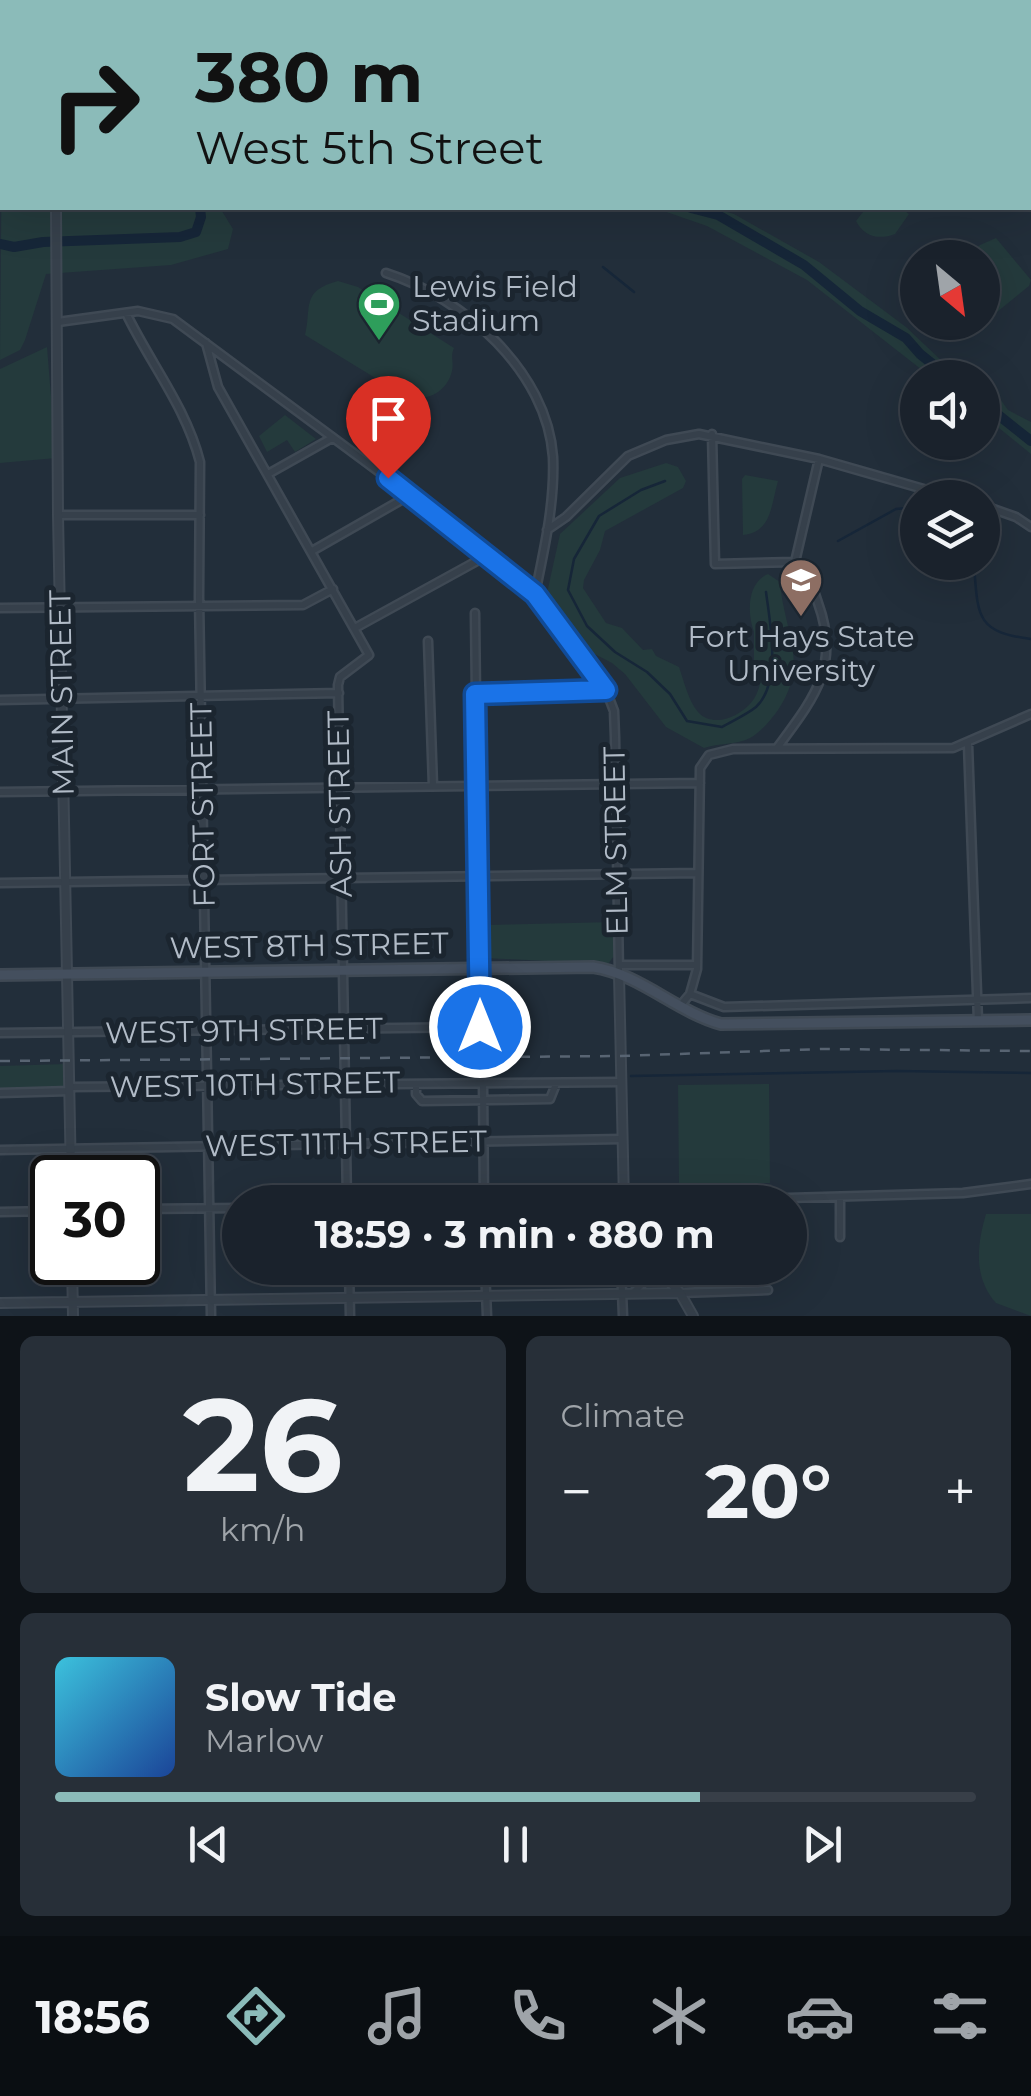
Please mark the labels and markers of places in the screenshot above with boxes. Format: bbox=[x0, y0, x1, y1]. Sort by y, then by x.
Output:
place label: Lewis Field Stadium bbox=[412, 268, 578, 339]
sports icon: Lewis Field Stadium bbox=[356, 281, 402, 342]
pin bbox=[346, 376, 431, 479]
school or university icon: Fort Hays State University bbox=[778, 557, 824, 618]
place label: Fort Hays State University bbox=[687, 618, 915, 689]

